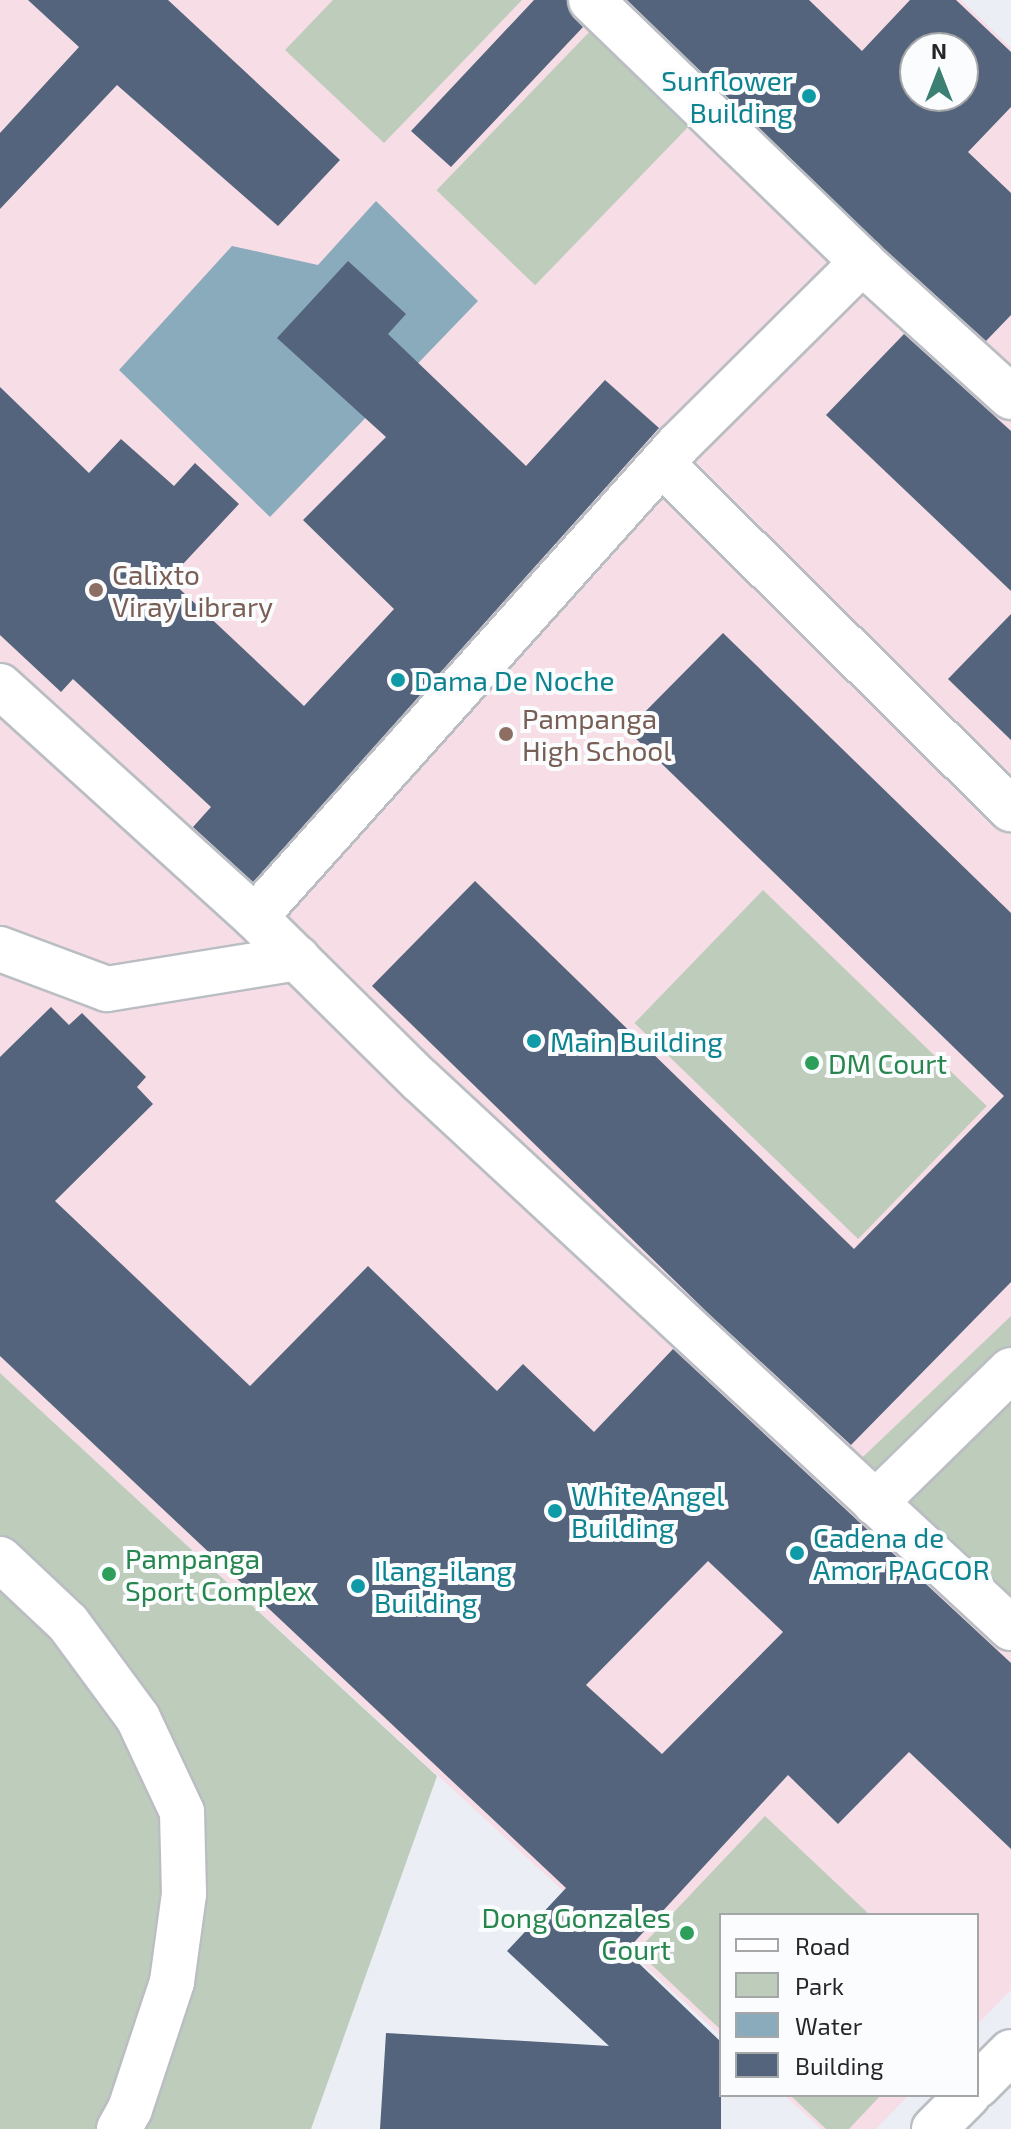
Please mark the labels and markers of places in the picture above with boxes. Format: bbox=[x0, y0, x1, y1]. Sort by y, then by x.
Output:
place label: Sunflower Building bbox=[661, 63, 793, 129]
marker: Sunflower Building bbox=[800, 87, 818, 105]
place label: Calixto Viray Library bbox=[112, 557, 274, 623]
marker: Calixto Viray Library bbox=[87, 581, 105, 599]
place label: Dama De Noche bbox=[414, 663, 615, 697]
marker: Dama De Noche bbox=[389, 671, 407, 689]
place label: Pampanga High School bbox=[522, 701, 672, 767]
marker: Pampanga High School bbox=[497, 725, 515, 743]
place label: Main Building bbox=[550, 1024, 723, 1058]
marker: Main Building bbox=[525, 1032, 543, 1050]
place label: DM Court bbox=[828, 1046, 947, 1080]
marker: DM Court bbox=[803, 1054, 821, 1072]
place label: White Angel Building bbox=[571, 1478, 725, 1544]
marker: White Angel Building bbox=[546, 1502, 564, 1520]
place label: Cadena de Amor PAGCOR bbox=[813, 1520, 990, 1586]
place label: Pampanga Sport Complex bbox=[125, 1541, 312, 1607]
marker: Cadena de Amor PAGCOR bbox=[788, 1544, 806, 1562]
place label: Ilang-ilang Building bbox=[374, 1553, 512, 1619]
marker: Pampanga Sport Complex bbox=[100, 1565, 118, 1583]
marker: Ilang-ilang Building bbox=[349, 1577, 367, 1595]
place label: Dong Gonzales Court bbox=[481, 1900, 671, 1966]
marker: Dong Gonzales Court bbox=[678, 1924, 696, 1942]

